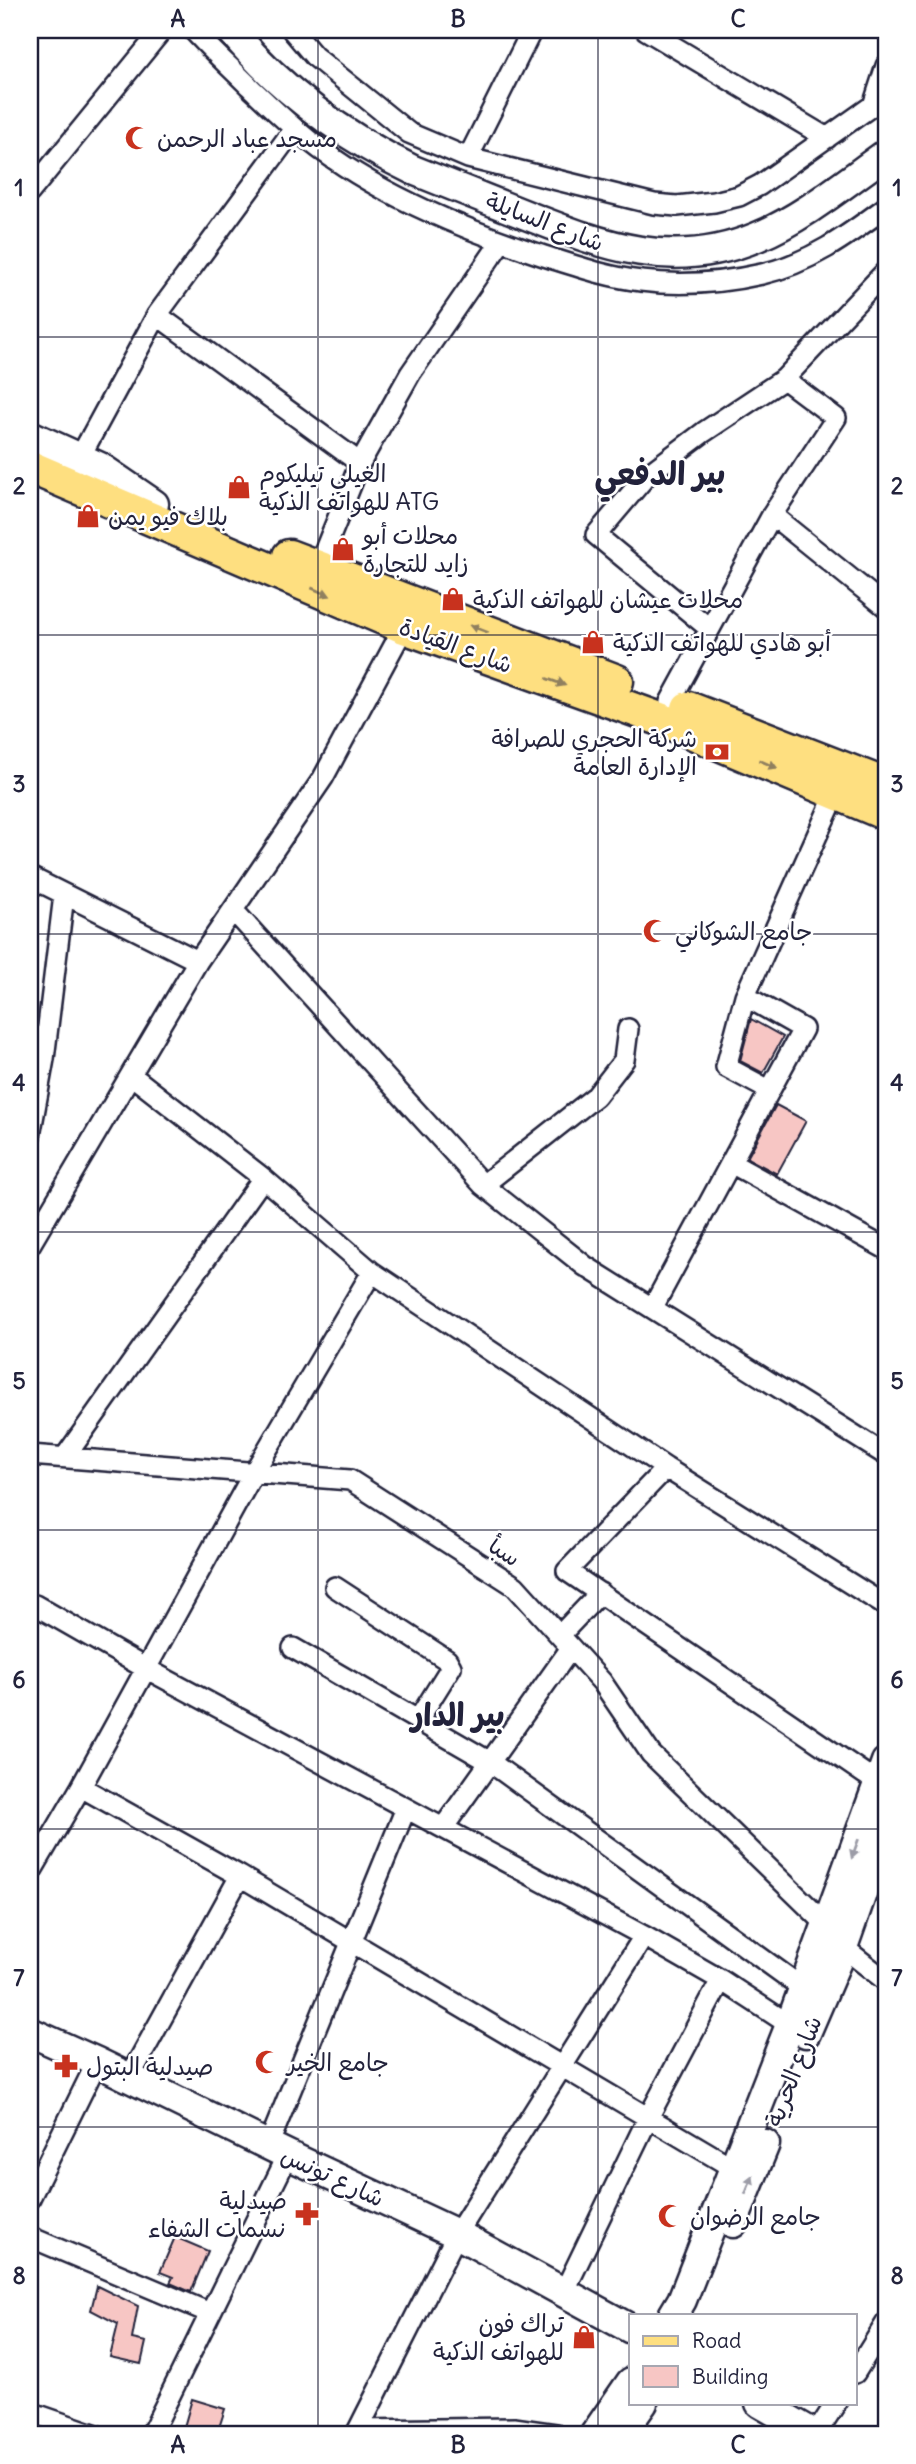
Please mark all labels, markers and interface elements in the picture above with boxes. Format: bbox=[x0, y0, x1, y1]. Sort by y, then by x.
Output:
text: A bbox=[171, 4, 186, 33]
text: B bbox=[450, 4, 466, 33]
text: C bbox=[730, 4, 746, 33]
place label: مسجد عباد الرحمن bbox=[157, 123, 337, 153]
mosque icon: مسجد عباد الرحمن bbox=[123, 124, 151, 152]
text: 1 bbox=[14, 173, 24, 202]
text: 1 bbox=[892, 173, 902, 202]
street label: شارع السايلة bbox=[481, 185, 608, 260]
district label: بير الدفعي bbox=[594, 453, 726, 503]
place label: الغيلي تيليكوم للهواتف الذكية ATG bbox=[259, 458, 439, 518]
text: 2 bbox=[13, 471, 26, 500]
text: 2 bbox=[891, 471, 904, 500]
shop icon: الغيلي تيليكوم للهواتف الذكية ATG bbox=[225, 473, 253, 501]
place label: بلاك فيو يمن bbox=[108, 501, 228, 532]
shop icon: بلاك فيو يمن bbox=[74, 502, 102, 530]
place label: محلات أبو زايد للتجارة bbox=[361, 520, 469, 578]
shop icon: محلات أبو زايد للتجارة bbox=[329, 535, 357, 563]
place label: محلات عيشان للهواتف الذكية bbox=[473, 584, 743, 616]
shop icon: محلات عيشان للهواتف الذكية bbox=[439, 585, 467, 613]
one-way arrow bbox=[310, 587, 331, 598]
street label: شارع القيادة bbox=[394, 611, 517, 682]
one-way arrow bbox=[469, 623, 490, 634]
place label: أبو هادي للهواتف الذكية bbox=[613, 627, 831, 660]
shop icon: أبو هادي للهواتف الذكية bbox=[579, 628, 607, 656]
one-way arrow bbox=[546, 677, 567, 688]
place label: شركة الحجري للصرافة الإدارة العامة bbox=[492, 723, 697, 782]
bank icon: شركة الحجري للصرافة الإدارة العامة bbox=[703, 738, 731, 766]
one-way arrow bbox=[758, 759, 779, 770]
text: 3 bbox=[12, 769, 26, 798]
text: 3 bbox=[890, 769, 904, 798]
place label: جامع الشوكاني bbox=[675, 916, 813, 953]
mosque icon: جامع الشوكاني bbox=[641, 917, 669, 945]
text: 4 bbox=[12, 1068, 26, 1097]
text: 4 bbox=[890, 1068, 904, 1097]
text: 5 bbox=[12, 1366, 26, 1395]
text: 5 bbox=[890, 1366, 904, 1395]
street label: سبأ bbox=[483, 1530, 527, 1572]
text: 6 bbox=[12, 1665, 26, 1694]
text: 6 bbox=[890, 1665, 904, 1694]
district label: بير الدار bbox=[408, 1694, 505, 1735]
one-way arrow bbox=[849, 1839, 860, 1860]
text: 7 bbox=[13, 1963, 25, 1992]
text: 7 bbox=[891, 1963, 903, 1992]
street label: شارع الحرية bbox=[758, 2011, 831, 2132]
place label: جامع الخير bbox=[285, 2047, 389, 2080]
mosque icon: جامع الخير bbox=[253, 2048, 281, 2076]
place label: صيدلية البتول bbox=[86, 2051, 213, 2081]
pharmacy icon: صيدلية البتول bbox=[52, 2052, 80, 2080]
street label: شارع تونس bbox=[276, 2139, 389, 2216]
one-way arrow bbox=[744, 2174, 755, 2195]
place label: صيدلية نسمات الشفاء bbox=[148, 2185, 287, 2243]
pharmacy icon: صيدلية نسمات الشفاء bbox=[293, 2200, 321, 2228]
place label: جامع الرضوان bbox=[690, 2201, 821, 2234]
mosque icon: جامع الرضوان bbox=[656, 2202, 684, 2230]
text: 8 bbox=[12, 2261, 26, 2290]
text: 8 bbox=[890, 2261, 904, 2290]
place label: تراك فون للهواتف الذكية bbox=[433, 2308, 565, 2368]
legend bbox=[629, 2314, 856, 2404]
shop icon: تراك فون للهواتف الذكية bbox=[570, 2323, 598, 2351]
text: Road bbox=[692, 2327, 741, 2354]
text: Building bbox=[692, 2363, 768, 2390]
text: A bbox=[171, 2430, 186, 2459]
text: B bbox=[450, 2430, 466, 2459]
text: C bbox=[730, 2430, 746, 2459]

